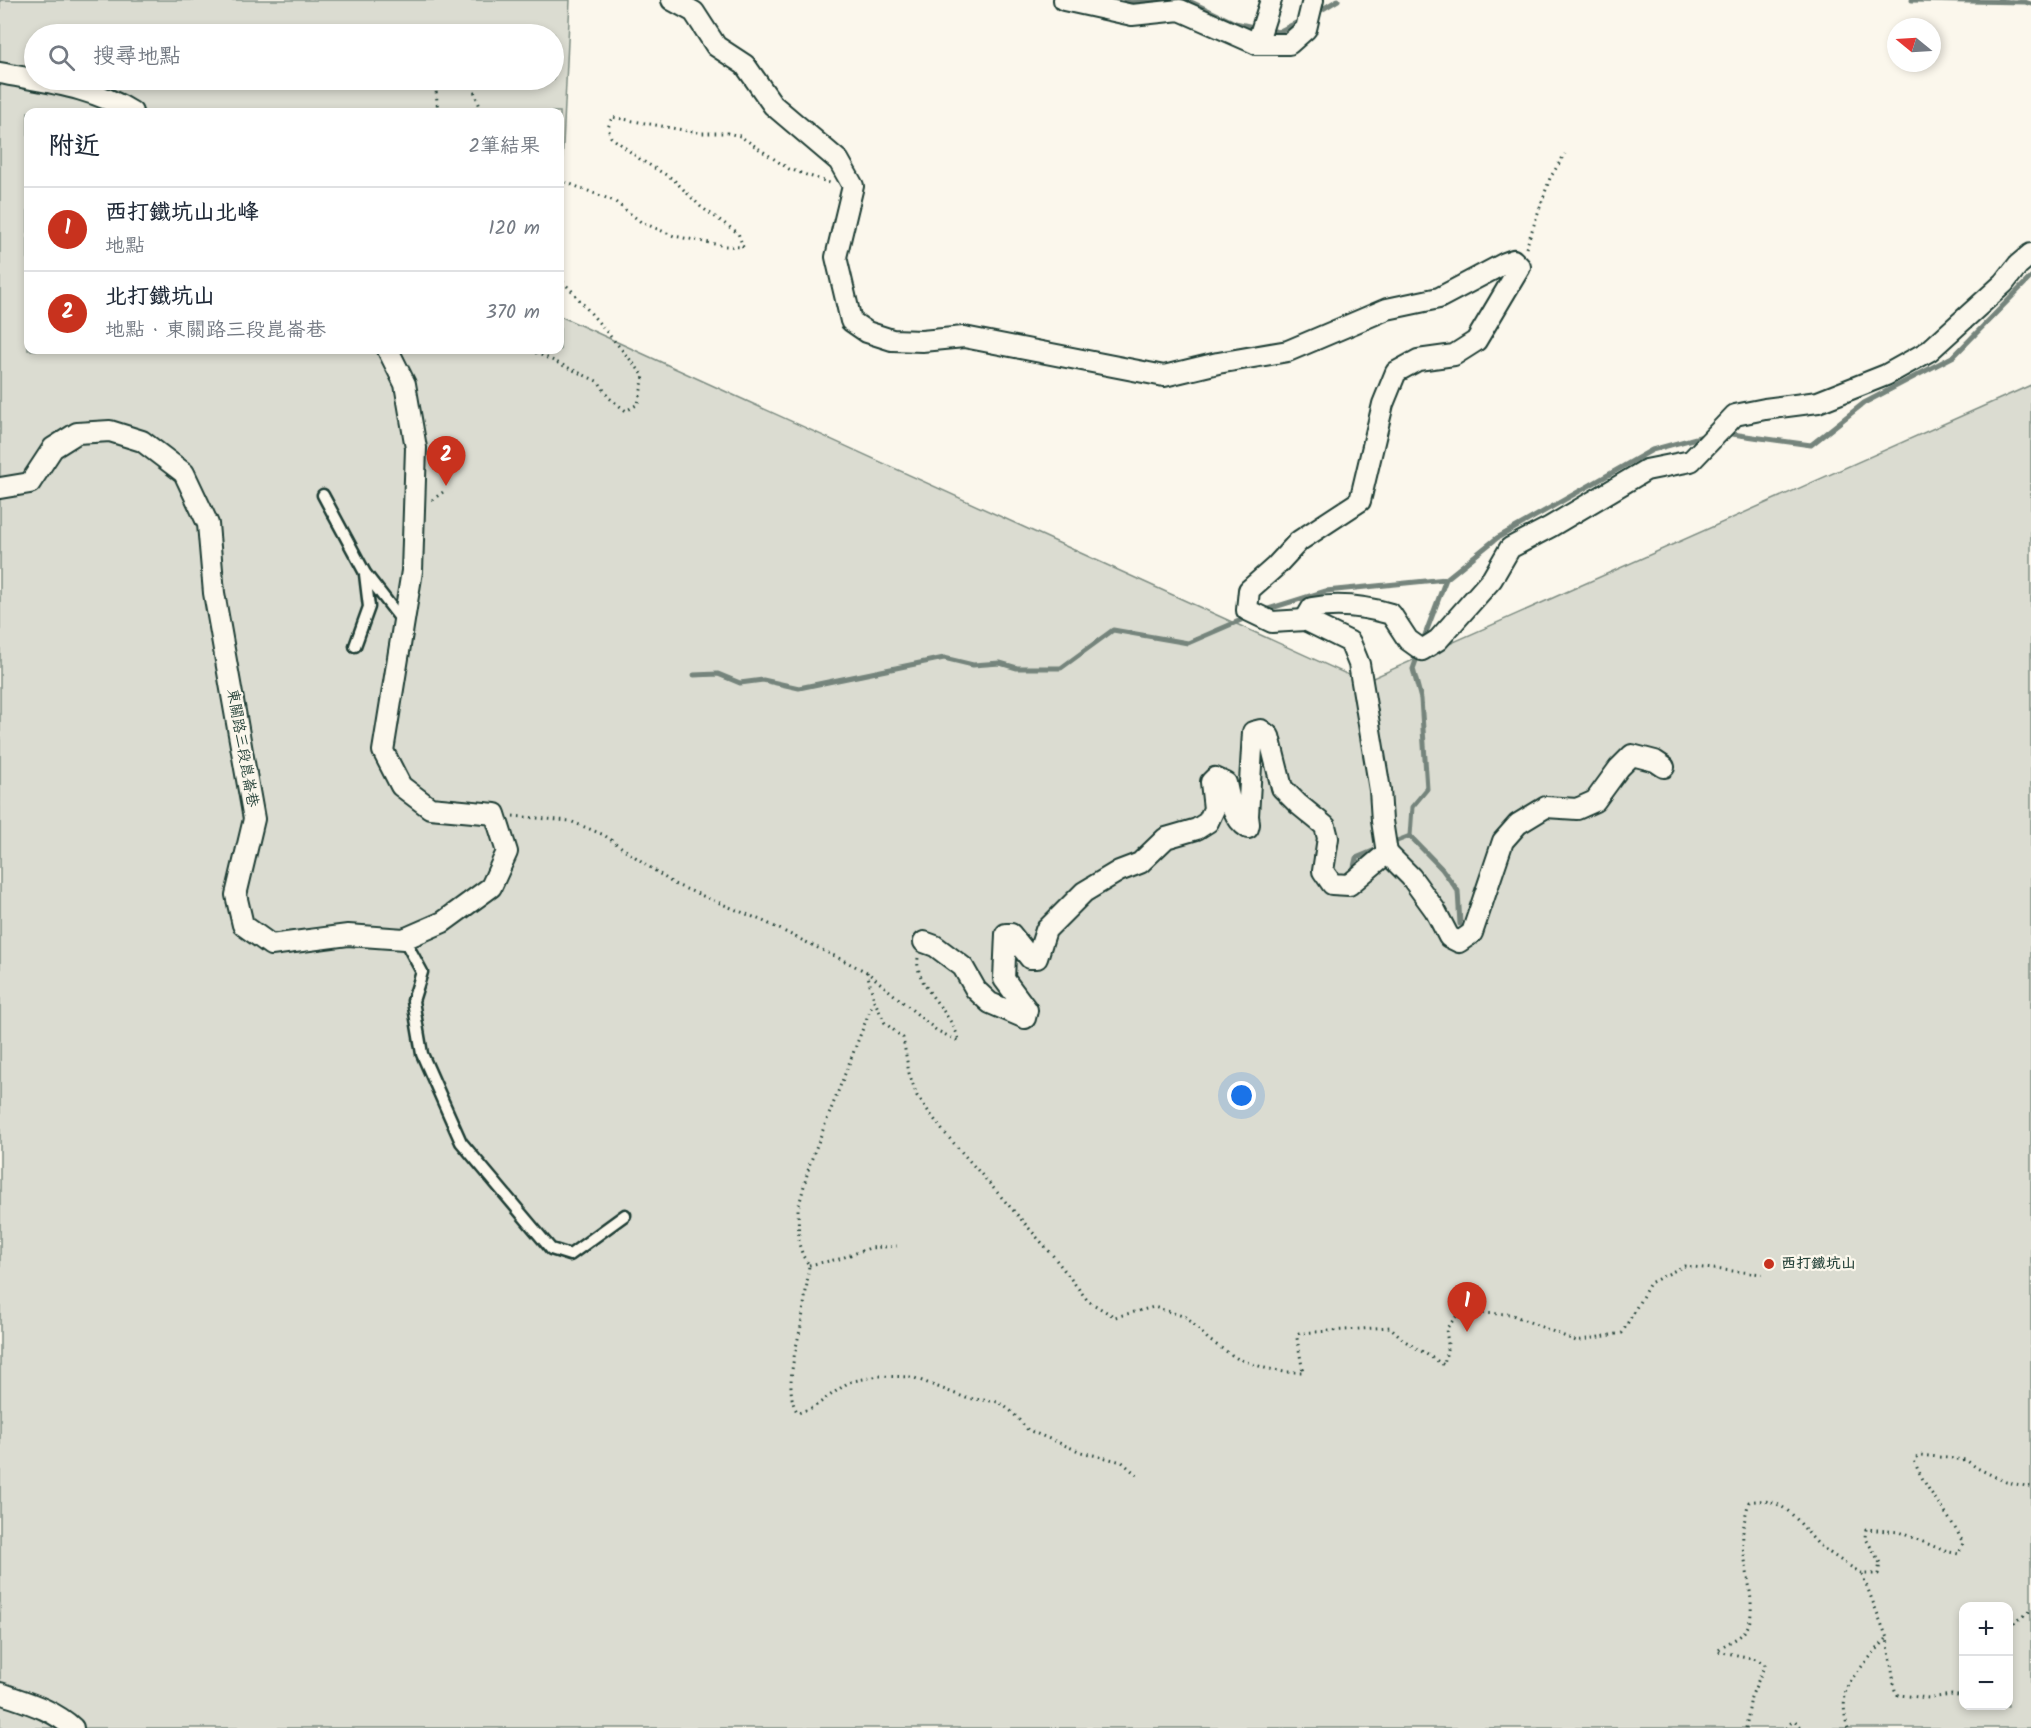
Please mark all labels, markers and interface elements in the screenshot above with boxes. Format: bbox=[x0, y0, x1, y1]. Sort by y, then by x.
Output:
north arrow bbox=[1887, 18, 1941, 72]
search box bbox=[24, 24, 564, 90]
text: 搜尋地點 bbox=[93, 40, 181, 75]
icon: search bbox=[45, 41, 78, 74]
text: 附近 bbox=[48, 126, 100, 168]
text: 2筆結果 bbox=[468, 131, 540, 163]
text: 西打鐵坑山北峰 bbox=[105, 196, 259, 231]
text: 1 bbox=[64, 213, 71, 245]
text: 120 m bbox=[488, 213, 540, 245]
text: 地點 bbox=[105, 231, 145, 263]
text: 北打鐵坑山 bbox=[105, 280, 215, 315]
text: 2 bbox=[62, 297, 73, 329]
text: 370 m bbox=[485, 297, 540, 329]
text: 地點 · 東關路三段崑崙巷 bbox=[105, 315, 326, 347]
pin: 2 bbox=[426, 436, 466, 486]
street label: 東關路三段崑崙巷 bbox=[220, 687, 264, 809]
your location bbox=[1227, 1081, 1256, 1110]
place label: 西打鐵坑山 bbox=[1781, 1252, 1856, 1276]
marker: 西打鐵坑山 bbox=[1762, 1257, 1776, 1271]
pin: 1 bbox=[1448, 1282, 1486, 1332]
map controls bbox=[1959, 1602, 2013, 1710]
button: + bbox=[1959, 1602, 2013, 1656]
button: − bbox=[1959, 1656, 2013, 1710]

